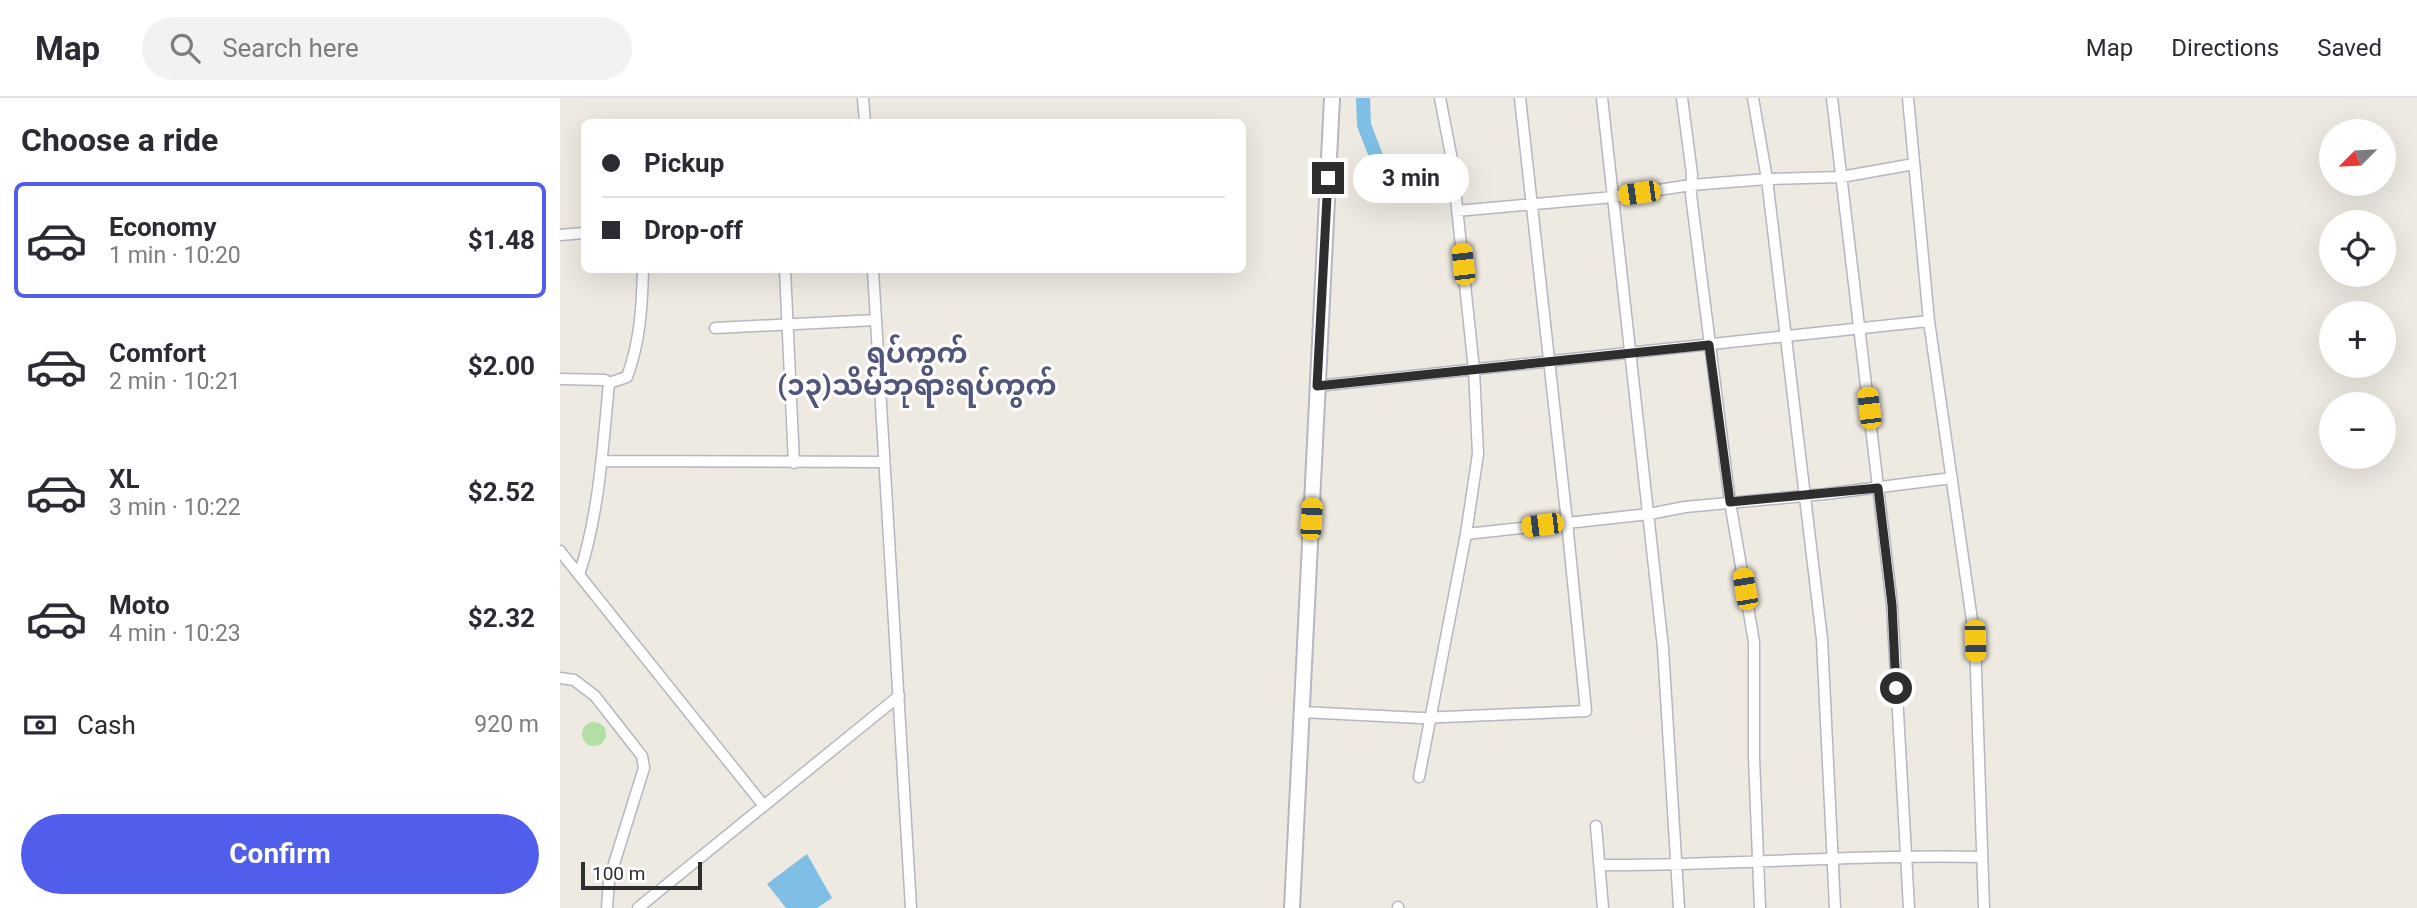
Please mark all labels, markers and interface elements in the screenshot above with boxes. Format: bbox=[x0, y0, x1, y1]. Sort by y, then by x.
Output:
search box bbox=[142, 17, 632, 80]
text: Map bbox=[35, 29, 100, 68]
icon: search bbox=[166, 29, 204, 67]
text: Search here bbox=[222, 33, 359, 63]
text: Map bbox=[2086, 34, 2133, 62]
text: Directions bbox=[2171, 34, 2279, 62]
text: Saved bbox=[2317, 34, 2382, 62]
north arrow bbox=[2319, 119, 2396, 196]
map controls bbox=[2319, 119, 2396, 469]
text: Choose a ride bbox=[21, 121, 218, 159]
text: Pickup bbox=[644, 148, 724, 178]
callout: 3 min bbox=[1352, 154, 1468, 202]
route end bbox=[1312, 162, 1344, 194]
text: 3 min bbox=[1382, 165, 1440, 192]
car bbox=[1617, 180, 1662, 206]
icon: car bbox=[25, 209, 88, 272]
button: locate bbox=[2319, 210, 2396, 287]
text: Economy bbox=[109, 212, 216, 242]
text: Drop-off bbox=[644, 215, 743, 245]
text: $1.48 bbox=[468, 225, 535, 255]
text: 1 min · 10:20 bbox=[109, 242, 241, 269]
car bbox=[1451, 242, 1476, 286]
button: + bbox=[2319, 301, 2396, 378]
district label: ရပ်ကွက် (၁၃)သိမ်ဘုရားရပ်ကွက် bbox=[777, 334, 1057, 408]
icon: car bbox=[25, 335, 88, 398]
text: Comfort bbox=[109, 338, 206, 368]
text: $2.00 bbox=[468, 351, 535, 381]
text: 2 min · 10:21 bbox=[109, 368, 241, 395]
car bbox=[1857, 386, 1882, 430]
button: − bbox=[2319, 392, 2396, 469]
icon: car bbox=[25, 461, 88, 524]
text: XL bbox=[109, 464, 140, 494]
text: $2.52 bbox=[468, 477, 535, 507]
text: 3 min · 10:22 bbox=[109, 494, 241, 521]
car bbox=[1300, 497, 1323, 541]
car bbox=[1520, 512, 1565, 538]
car bbox=[1732, 566, 1759, 612]
icon: car bbox=[25, 587, 88, 650]
text: Moto bbox=[109, 590, 170, 620]
text: $2.32 bbox=[468, 603, 535, 633]
text: 4 min · 10:23 bbox=[109, 620, 241, 647]
car bbox=[1964, 620, 1987, 662]
route start bbox=[1880, 672, 1912, 704]
icon: cash bbox=[21, 706, 59, 744]
text: Cash bbox=[77, 710, 136, 740]
text: 920 m bbox=[474, 711, 539, 738]
button: Confirm bbox=[21, 814, 539, 894]
scale bar bbox=[581, 859, 702, 891]
text: 100 m bbox=[592, 862, 645, 885]

